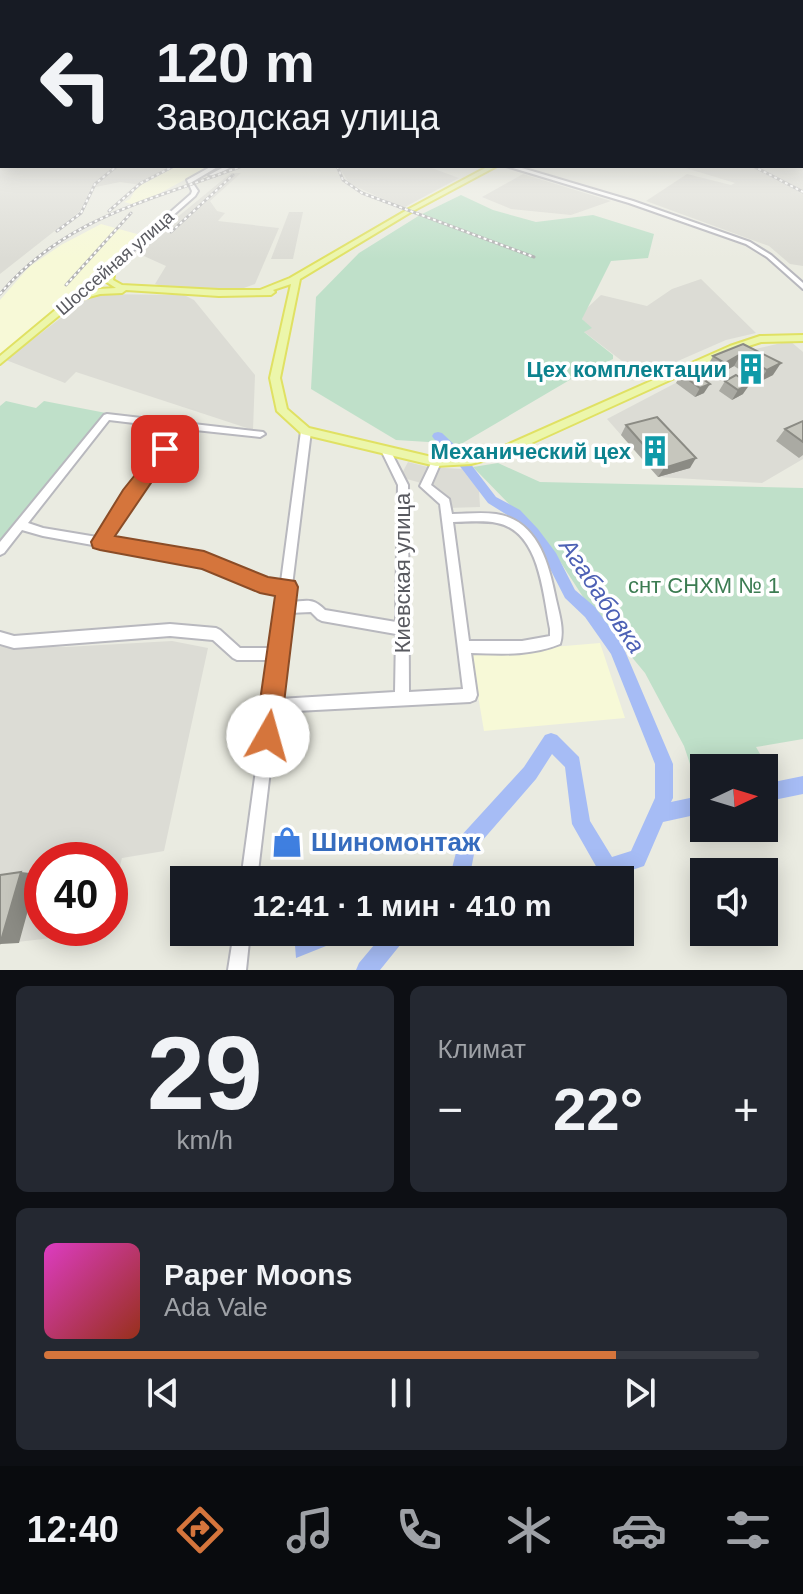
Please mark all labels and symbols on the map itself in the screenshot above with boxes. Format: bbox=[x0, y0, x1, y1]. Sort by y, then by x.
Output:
street label: Шоссейная улица bbox=[52, 206, 178, 319]
building icon: Цех комплектации bbox=[734, 352, 768, 386]
place label: Цех комплектации bbox=[526, 357, 727, 382]
pin bbox=[131, 415, 199, 483]
building icon: Механический цех bbox=[638, 434, 672, 468]
place label: Механический цех bbox=[431, 439, 632, 464]
street label: Киевская улица bbox=[390, 492, 415, 653]
water label: Агабабовка bbox=[553, 532, 650, 658]
park label: снт СНХМ № 1 bbox=[628, 573, 780, 598]
position arrow bbox=[226, 694, 310, 778]
north arrow bbox=[690, 754, 778, 842]
shop icon: Шиномонтаж bbox=[270, 825, 304, 859]
place label: Шиномонтаж bbox=[311, 827, 481, 857]
speed limit sign: 40 bbox=[24, 842, 128, 946]

